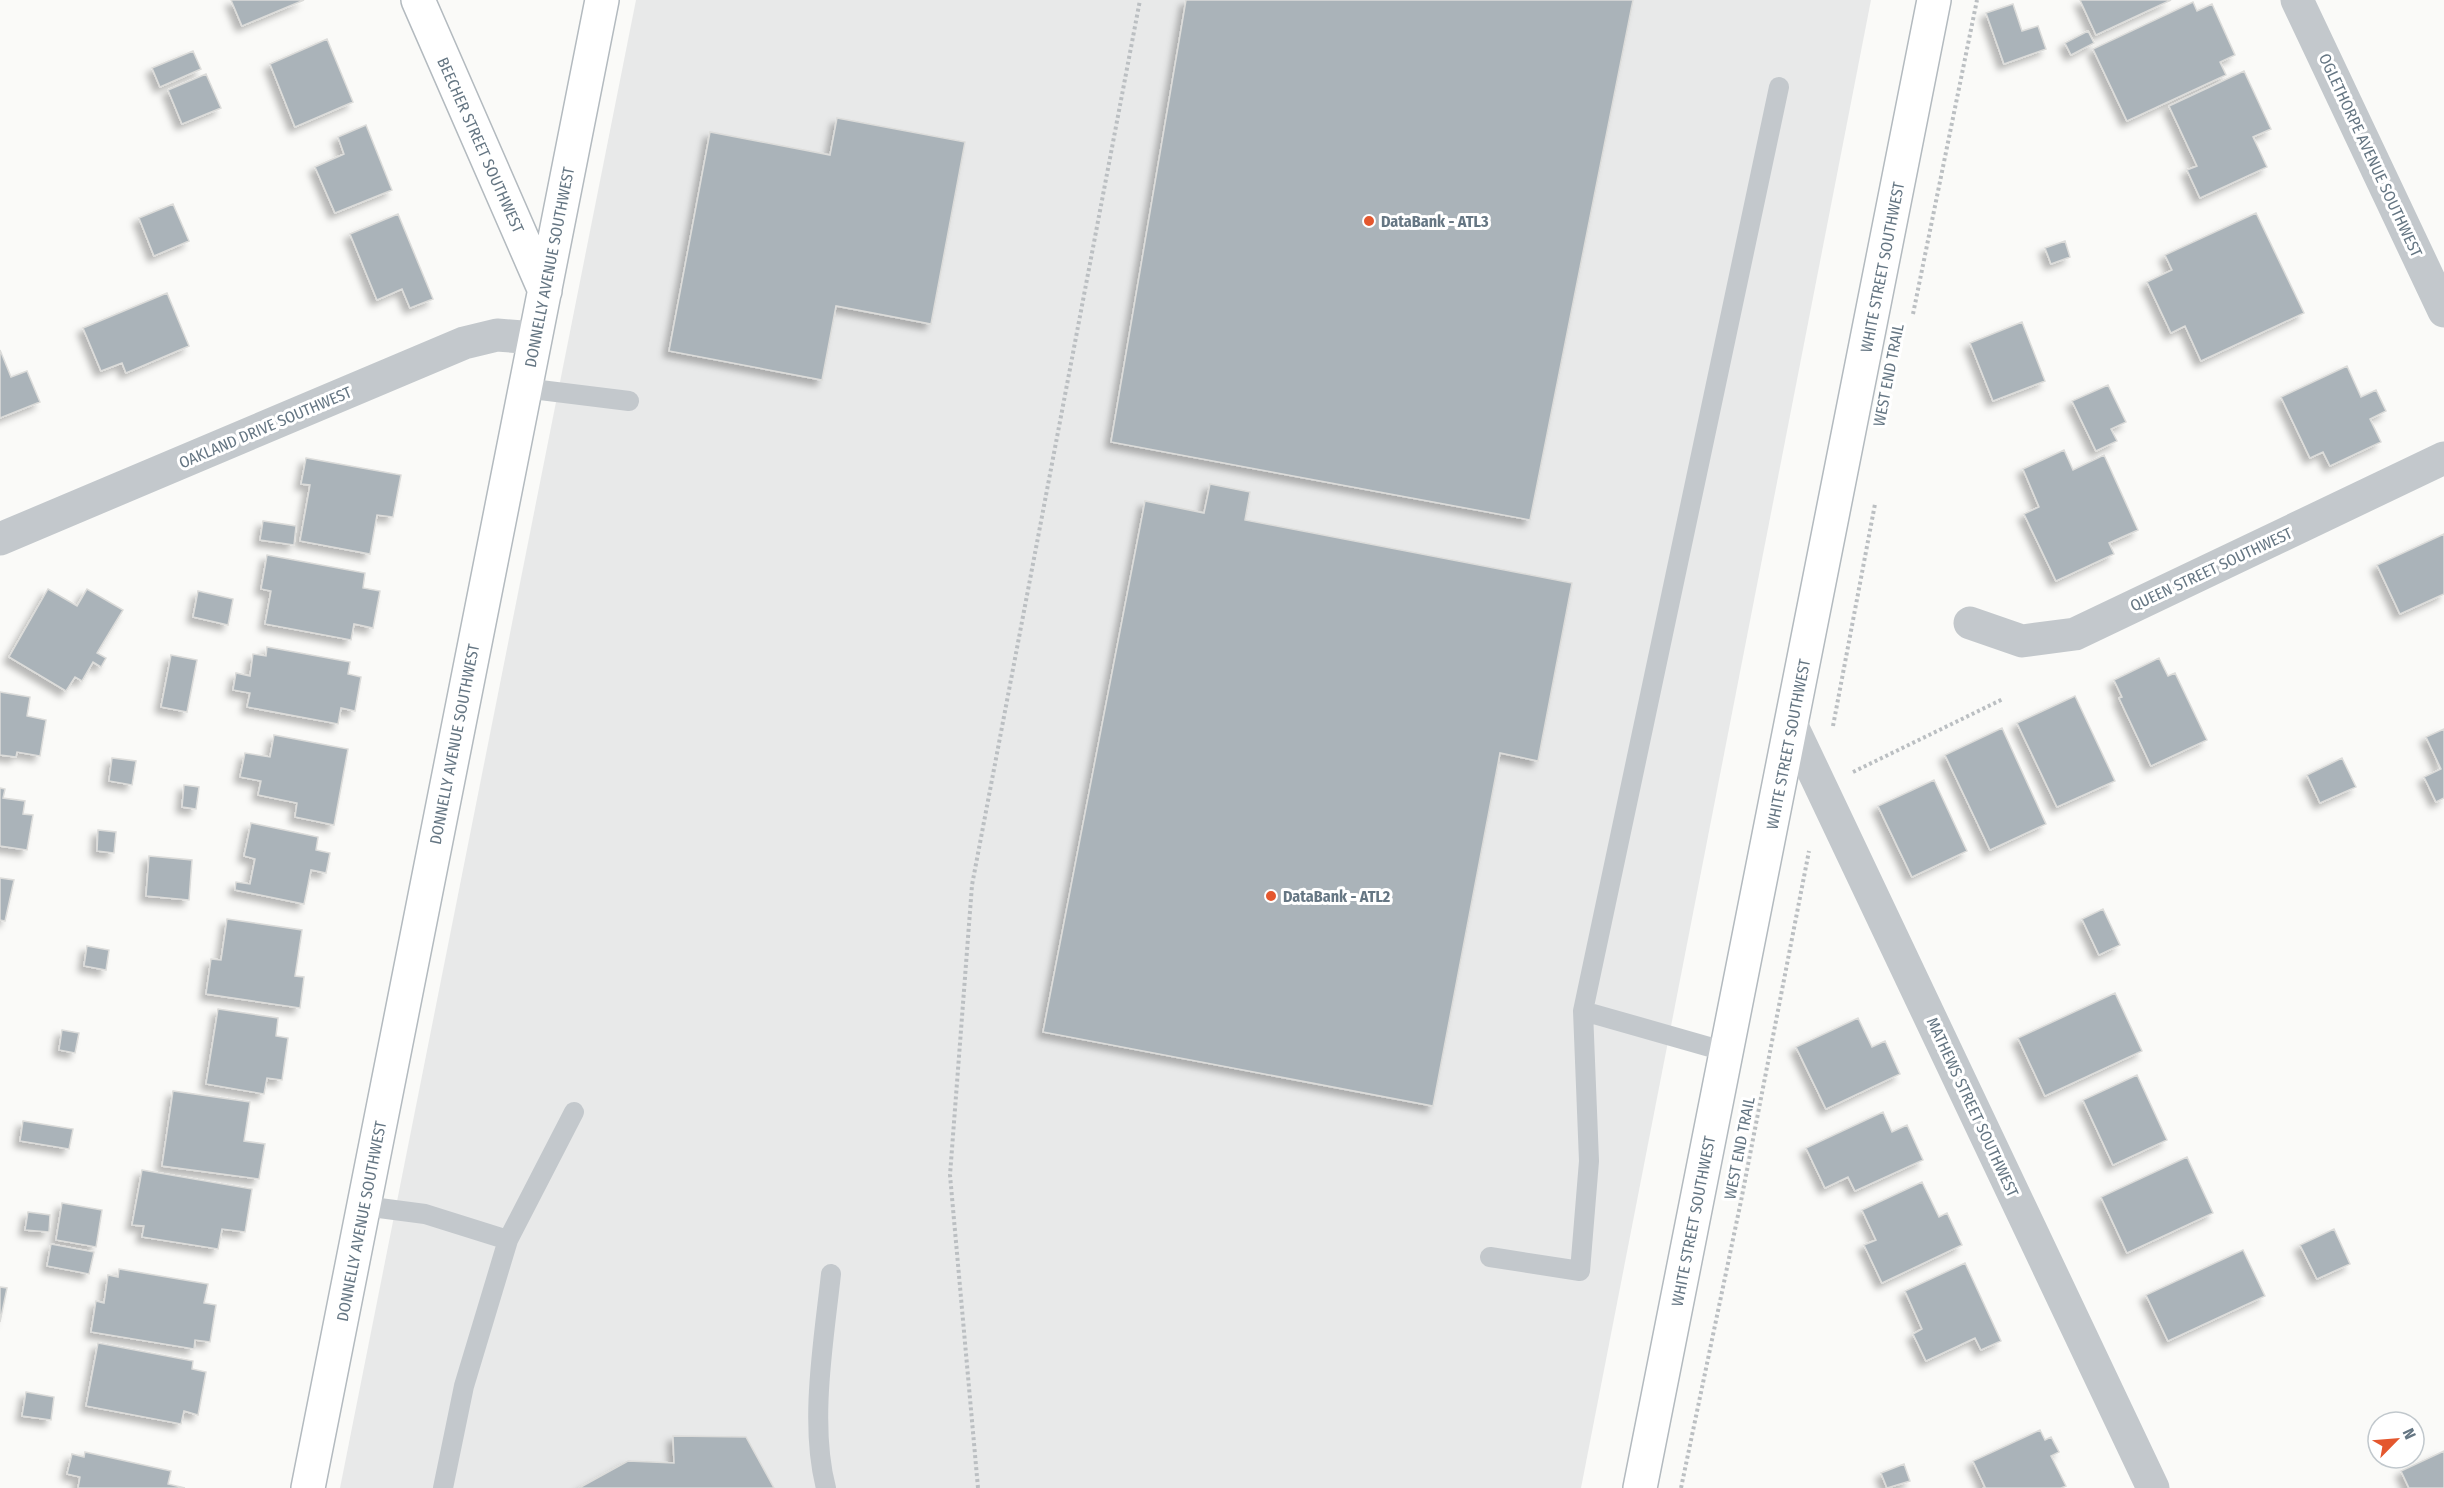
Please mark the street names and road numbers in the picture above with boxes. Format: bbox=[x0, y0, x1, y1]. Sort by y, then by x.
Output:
street label: OGLETHORPE AVENUE SOUTHWEST bbox=[2315, 50, 2426, 261]
street label: BEECHER STREET SOUTHWEST bbox=[433, 55, 528, 236]
street label: DONNELLY AVENUE SOUTHWEST bbox=[521, 165, 578, 369]
street label: WHITE STREET SOUTHWEST bbox=[1857, 180, 1908, 354]
street label: WEST END TRAIL bbox=[1869, 322, 1908, 428]
street label: OAKLAND DRIVE SOUTHWEST bbox=[176, 382, 355, 472]
street label: QUEEN STREET SOUTHWEST bbox=[2127, 523, 2296, 615]
street label: DONNELLY AVENUE SOUTHWEST bbox=[426, 642, 483, 846]
street label: WHITE STREET SOUTHWEST bbox=[1763, 657, 1814, 831]
street label: MATHEWS STREET SOUTHWEST bbox=[1923, 1014, 2023, 1200]
street label: WEST END TRAIL bbox=[1720, 1095, 1759, 1201]
street label: DONNELLY AVENUE SOUTHWEST bbox=[333, 1119, 390, 1323]
street label: WHITE STREET SOUTHWEST bbox=[1668, 1134, 1719, 1308]

